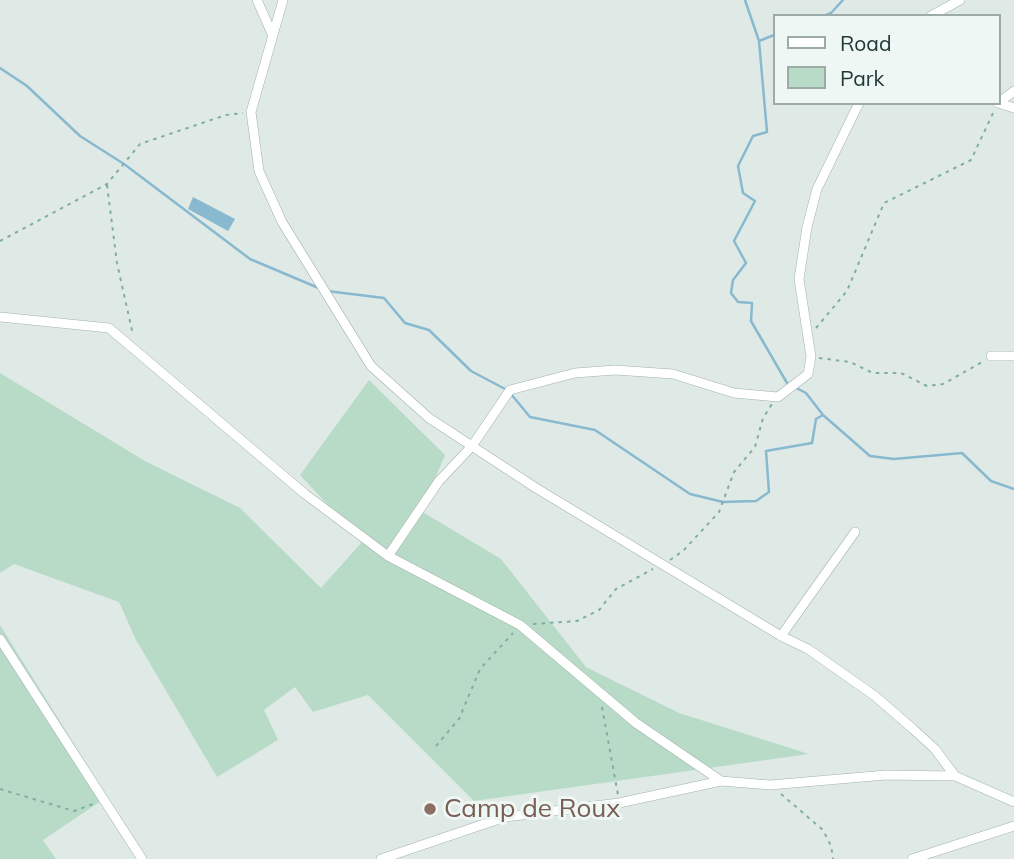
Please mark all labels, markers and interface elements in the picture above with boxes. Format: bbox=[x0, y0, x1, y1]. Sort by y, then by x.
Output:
legend bbox=[772, 14, 1000, 105]
text: Road bbox=[840, 30, 891, 56]
text: Park bbox=[840, 65, 884, 91]
place label: Camp de Roux bbox=[444, 793, 620, 825]
marker: Camp de Roux bbox=[422, 801, 438, 817]

